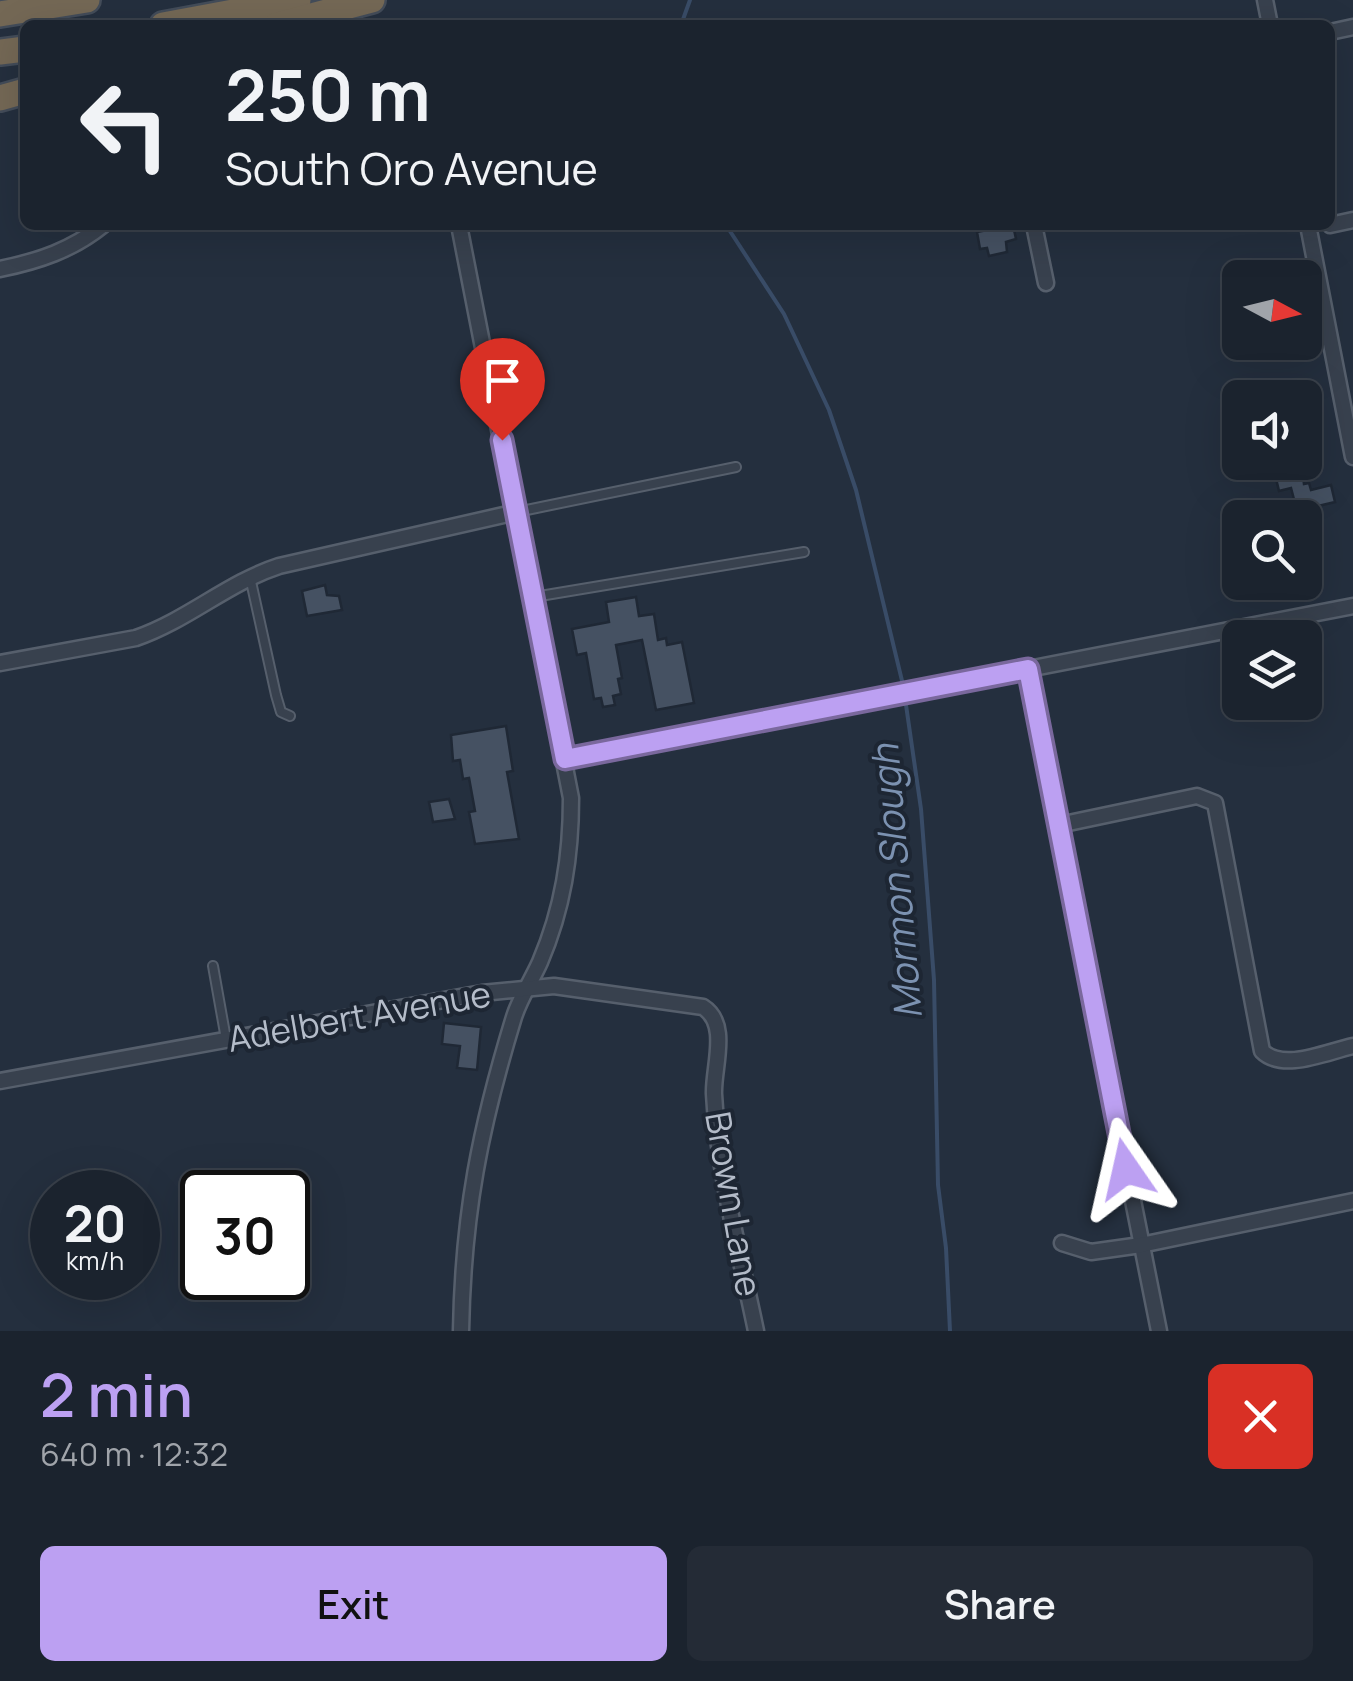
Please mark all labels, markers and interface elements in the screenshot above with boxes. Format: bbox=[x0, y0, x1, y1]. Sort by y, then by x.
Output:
text: 250 m bbox=[225, 46, 431, 142]
icon: left bbox=[60, 60, 190, 190]
text: South Oro Avenue bbox=[225, 137, 598, 199]
north arrow bbox=[1222, 260, 1322, 360]
map controls bbox=[1222, 260, 1322, 720]
pin bbox=[460, 338, 545, 441]
icon: arrive bbox=[475, 353, 530, 408]
button: sound bbox=[1222, 380, 1322, 480]
button: search bbox=[1222, 500, 1322, 600]
button: layers bbox=[1222, 620, 1322, 720]
water label: Mormon Slough bbox=[857, 741, 933, 1021]
street label: Adelbert Avenue bbox=[224, 969, 494, 1063]
street label: Brown Lane bbox=[694, 1108, 774, 1300]
position arrow bbox=[1074, 1117, 1178, 1221]
speed limit sign: 30 bbox=[180, 1170, 310, 1300]
text: 20 bbox=[64, 1189, 126, 1257]
text: km/h bbox=[66, 1243, 124, 1278]
text: 2 min bbox=[40, 1353, 193, 1435]
button: close bbox=[1208, 1364, 1313, 1469]
text: 640 m · 12:32 bbox=[40, 1432, 228, 1476]
button: Exit bbox=[40, 1546, 667, 1661]
button: Share bbox=[687, 1546, 1313, 1661]

